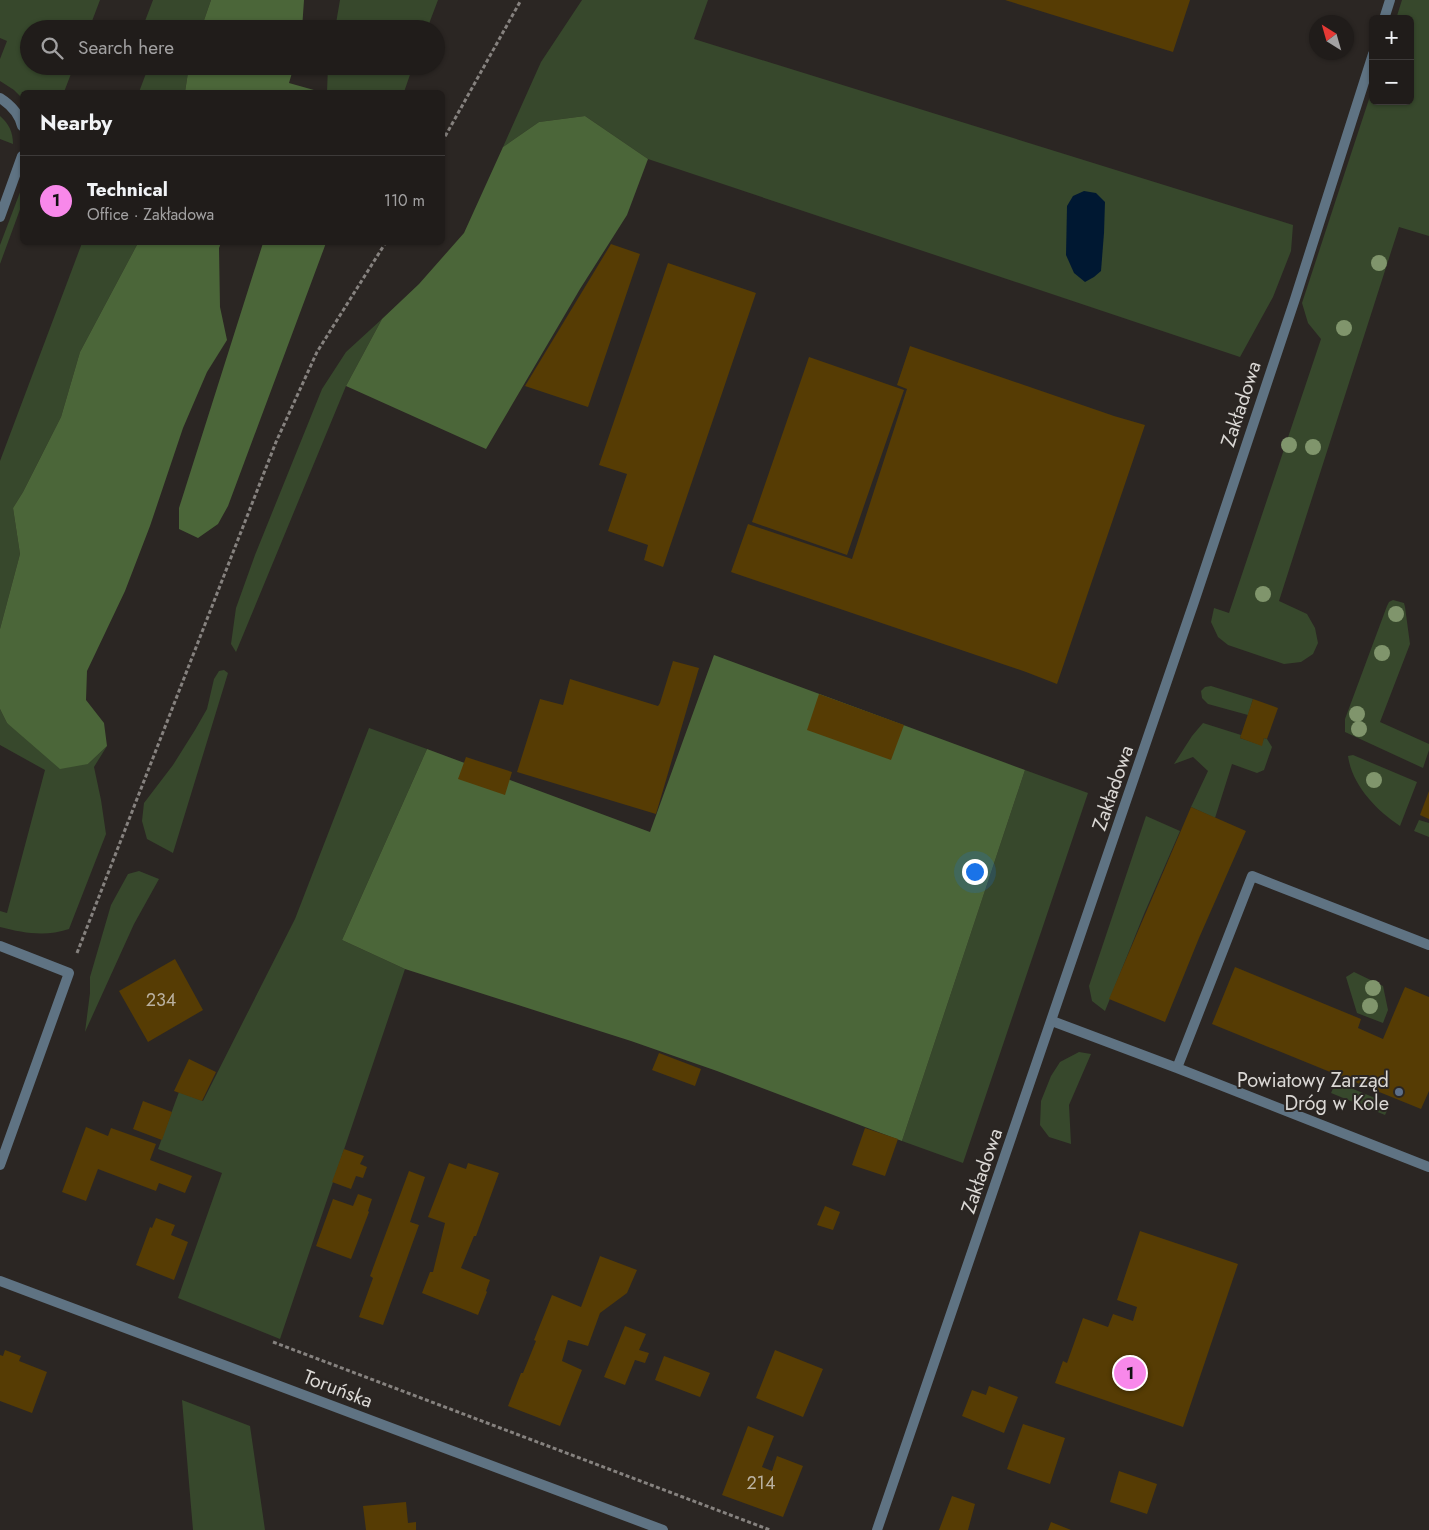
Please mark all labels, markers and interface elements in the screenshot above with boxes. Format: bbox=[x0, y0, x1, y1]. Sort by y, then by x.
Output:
north arrow bbox=[1309, 15, 1354, 60]
map controls bbox=[1369, 15, 1414, 105]
button: + bbox=[1369, 15, 1414, 60]
search box bbox=[20, 20, 445, 75]
icon: search bbox=[38, 34, 66, 62]
text: Search here bbox=[78, 34, 174, 61]
button: − bbox=[1369, 60, 1414, 105]
text: Nearby bbox=[40, 108, 112, 138]
text: Technical bbox=[87, 176, 168, 203]
text: 1 bbox=[52, 189, 60, 212]
text: 110 m bbox=[384, 189, 425, 212]
text: Office · Zakładowa bbox=[87, 203, 214, 226]
street label: Zakładowa bbox=[1213, 357, 1269, 451]
street label: Zakładowa bbox=[1085, 741, 1141, 835]
your location bbox=[962, 859, 988, 885]
house number: 234 bbox=[146, 987, 176, 1013]
place label: Powiatowy Zarząd Dróg w Kole bbox=[1237, 1066, 1389, 1118]
marker: Powiatowy Zarząd Dróg w Kole bbox=[1393, 1086, 1405, 1098]
street label: Zakładowa bbox=[954, 1124, 1010, 1218]
pin: 1 bbox=[1114, 1354, 1146, 1392]
street label: Toruńska bbox=[299, 1362, 377, 1416]
house number: 214 bbox=[747, 1470, 775, 1496]

